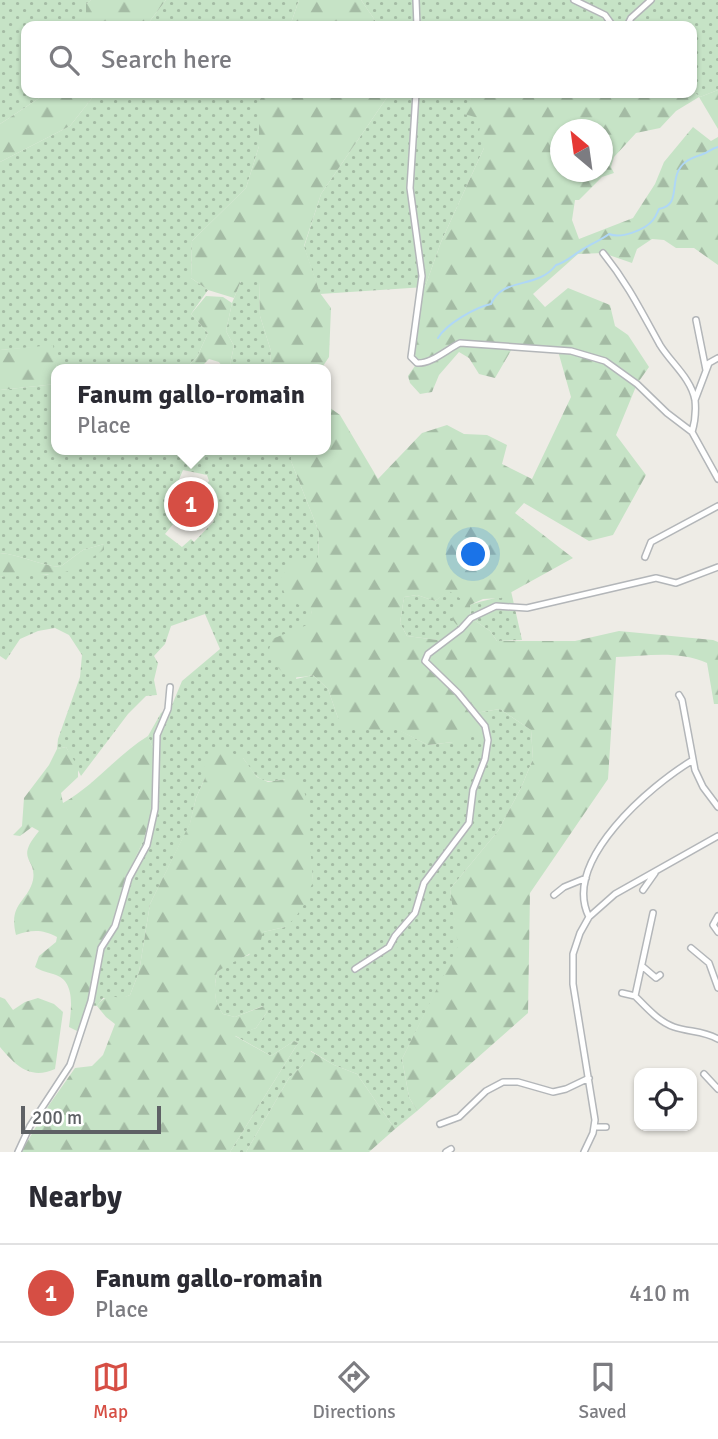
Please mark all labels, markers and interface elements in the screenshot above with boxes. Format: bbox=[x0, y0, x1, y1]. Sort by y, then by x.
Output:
search box bbox=[21, 21, 697, 98]
icon: search bbox=[45, 41, 83, 79]
text: Search here bbox=[101, 44, 232, 76]
north arrow bbox=[550, 119, 613, 182]
popup bbox=[51, 364, 331, 455]
text: Fanum gallo-romain bbox=[77, 379, 305, 411]
text: Place bbox=[77, 411, 131, 440]
pin: 1 bbox=[168, 478, 214, 530]
your location bbox=[456, 537, 490, 571]
map controls bbox=[634, 1068, 697, 1131]
button: locate bbox=[634, 1068, 697, 1131]
scale bar bbox=[21, 1103, 161, 1135]
text: 200 m bbox=[32, 1106, 82, 1130]
text: Nearby bbox=[28, 1179, 122, 1216]
text: Fanum gallo-romain bbox=[95, 1263, 323, 1295]
text: 1 bbox=[45, 1279, 57, 1308]
text: 410 m bbox=[629, 1279, 690, 1308]
text: Place bbox=[95, 1295, 149, 1324]
tab: Map bbox=[92, 1358, 130, 1424]
tab: Directions bbox=[313, 1358, 396, 1424]
tab: Saved bbox=[579, 1358, 626, 1424]

